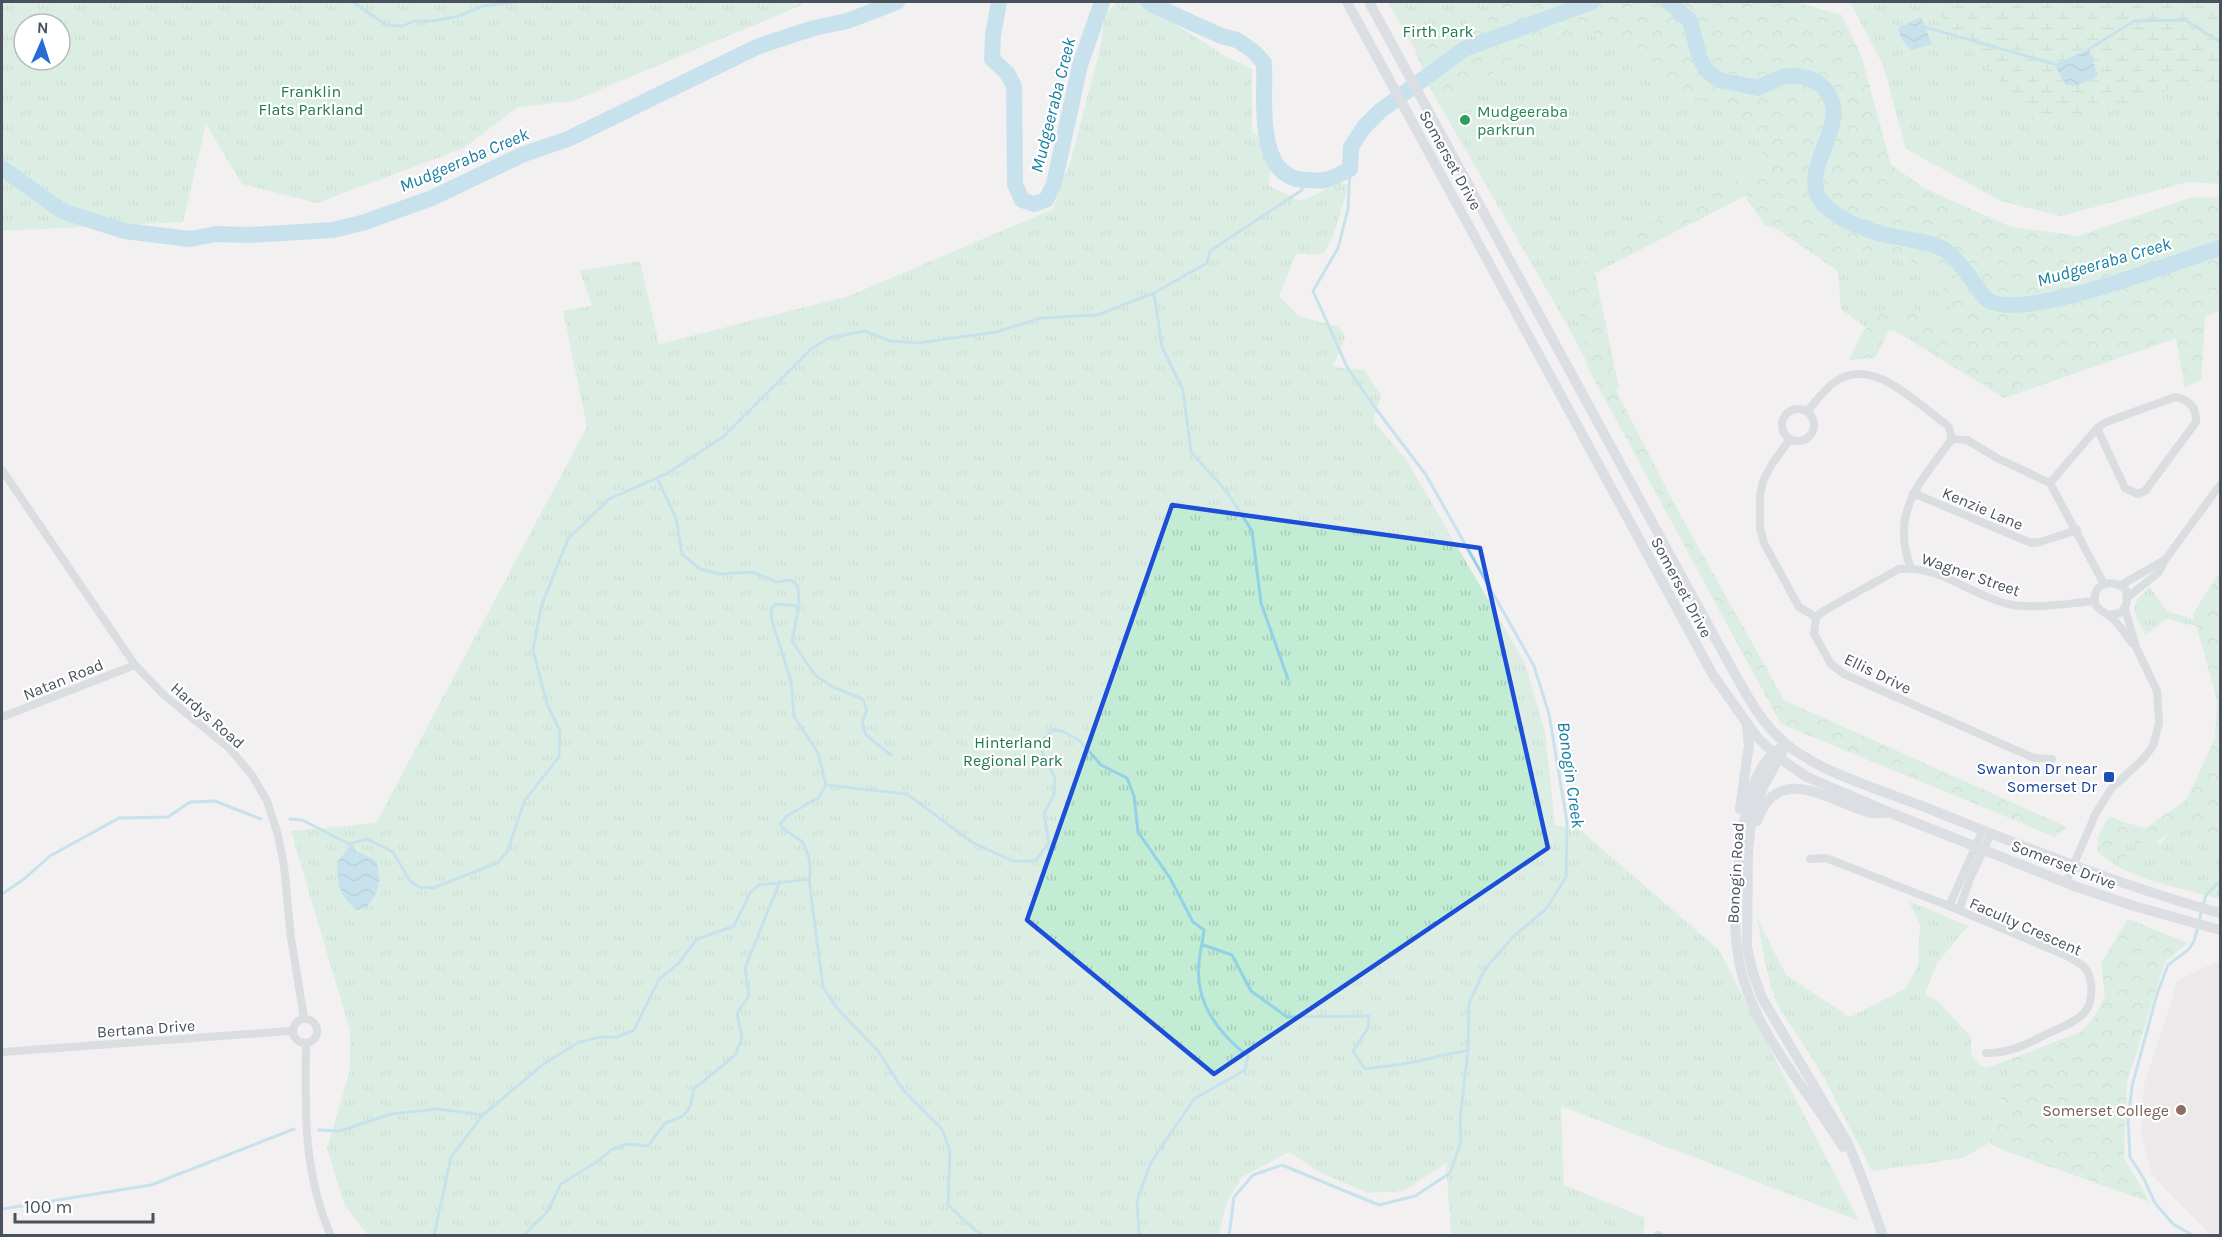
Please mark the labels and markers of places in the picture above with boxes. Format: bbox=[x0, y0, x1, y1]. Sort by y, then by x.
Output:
place label: Mudgeeraba parkrun bbox=[1477, 102, 1568, 139]
marker: Mudgeeraba parkrun bbox=[1458, 113, 1472, 127]
place label: Swanton Dr near Somerset Dr bbox=[1976, 759, 2097, 796]
marker: Swanton Dr near Somerset Dr bbox=[2102, 770, 2116, 784]
place label: Somerset College bbox=[2042, 1101, 2169, 1120]
marker: Somerset College bbox=[2174, 1103, 2188, 1117]

